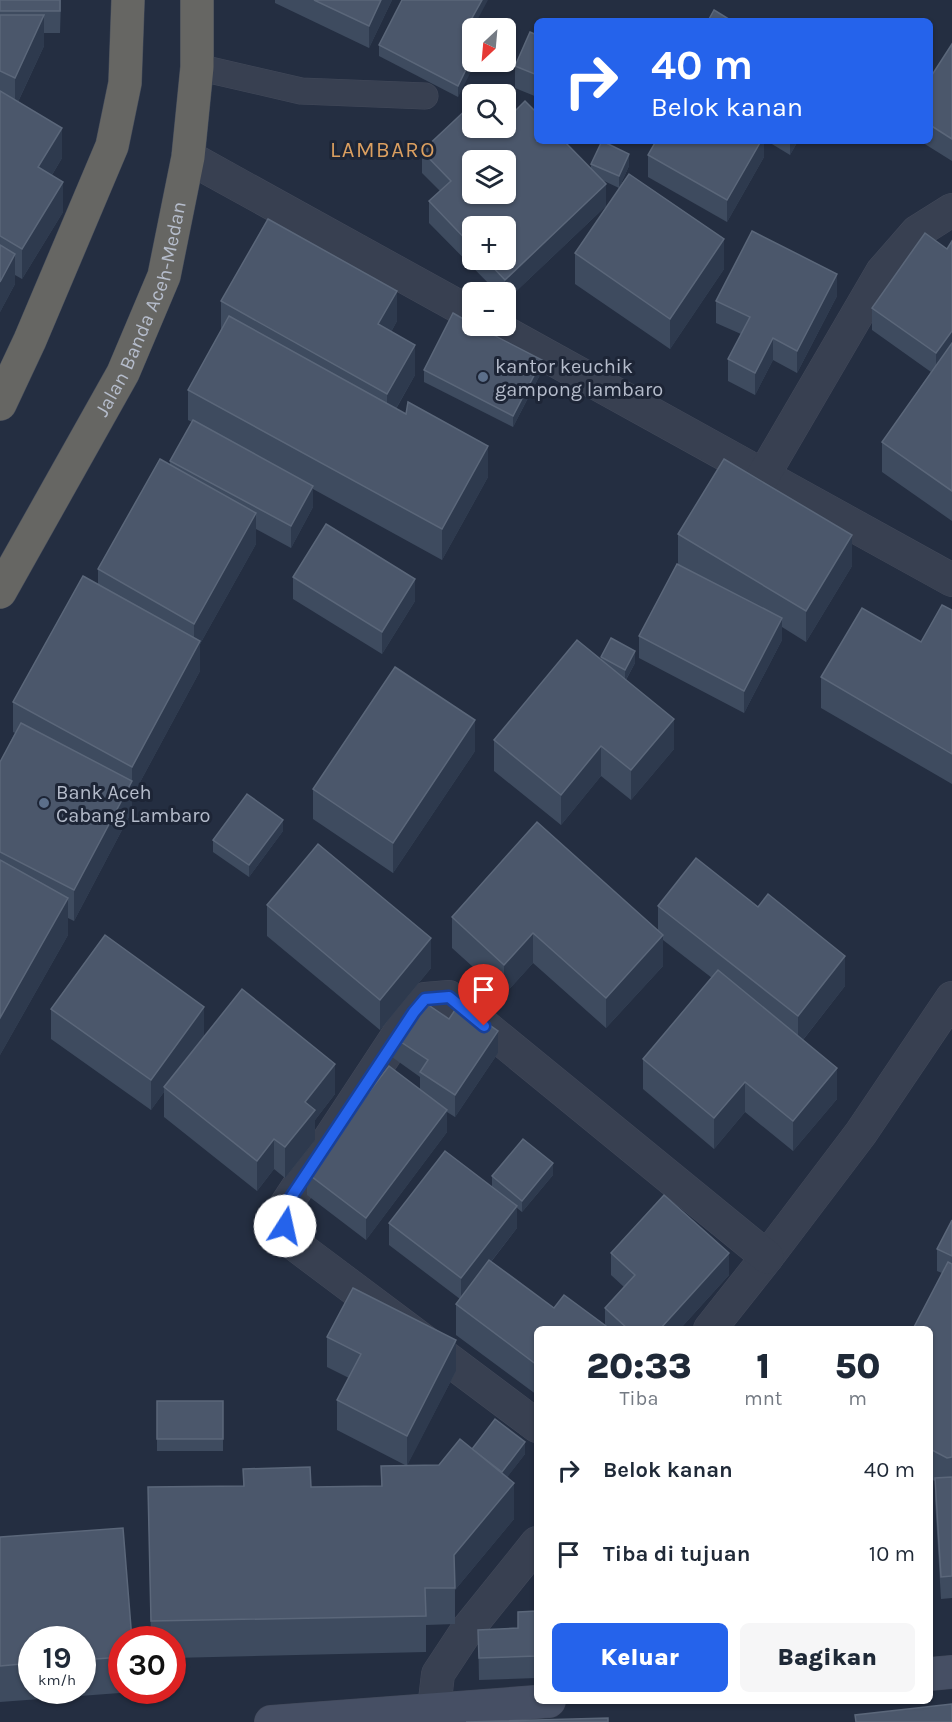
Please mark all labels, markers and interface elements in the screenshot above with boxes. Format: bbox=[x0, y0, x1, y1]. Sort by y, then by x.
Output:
north arrow bbox=[462, 18, 516, 72]
map controls bbox=[462, 18, 516, 336]
text: 40 m bbox=[651, 40, 753, 90]
icon: right bbox=[552, 42, 630, 120]
button: search bbox=[462, 84, 516, 138]
text: Belok kanan bbox=[651, 91, 803, 123]
district label: LAMBARO bbox=[330, 137, 436, 163]
button: layers bbox=[462, 150, 516, 204]
street label: Jalan Banda Aceh-Medan bbox=[90, 199, 191, 420]
button: + bbox=[462, 216, 516, 270]
button: − bbox=[462, 282, 516, 336]
place label: kantor keuchik gampong lambaro bbox=[495, 355, 663, 401]
marker: kantor keuchik gampong lambaro bbox=[476, 370, 490, 384]
place label: Bank Aceh Cabang Lambaro bbox=[56, 781, 210, 827]
marker: Bank Aceh Cabang Lambaro bbox=[37, 796, 51, 810]
pin bbox=[458, 964, 509, 1026]
icon: arrive bbox=[467, 973, 500, 1006]
position arrow bbox=[253, 1194, 317, 1258]
text: 20:33 bbox=[586, 1345, 692, 1387]
text: 1 bbox=[756, 1345, 770, 1387]
text: 50 bbox=[835, 1345, 881, 1387]
text: Tiba bbox=[620, 1387, 658, 1410]
text: mnt bbox=[744, 1387, 782, 1410]
text: m bbox=[848, 1387, 867, 1410]
icon: right bbox=[552, 1454, 585, 1487]
text: Belok kanan bbox=[603, 1457, 733, 1483]
text: 40 m bbox=[864, 1457, 915, 1483]
icon: arrive bbox=[552, 1538, 585, 1571]
text: Tiba di tujuan bbox=[603, 1541, 750, 1567]
text: 10 m bbox=[869, 1541, 915, 1567]
button: Keluar bbox=[552, 1623, 728, 1692]
button: Bagikan bbox=[740, 1623, 915, 1692]
speed limit sign: 30 bbox=[108, 1626, 186, 1704]
text: 19 bbox=[42, 1640, 71, 1676]
text: km/h bbox=[38, 1671, 76, 1689]

